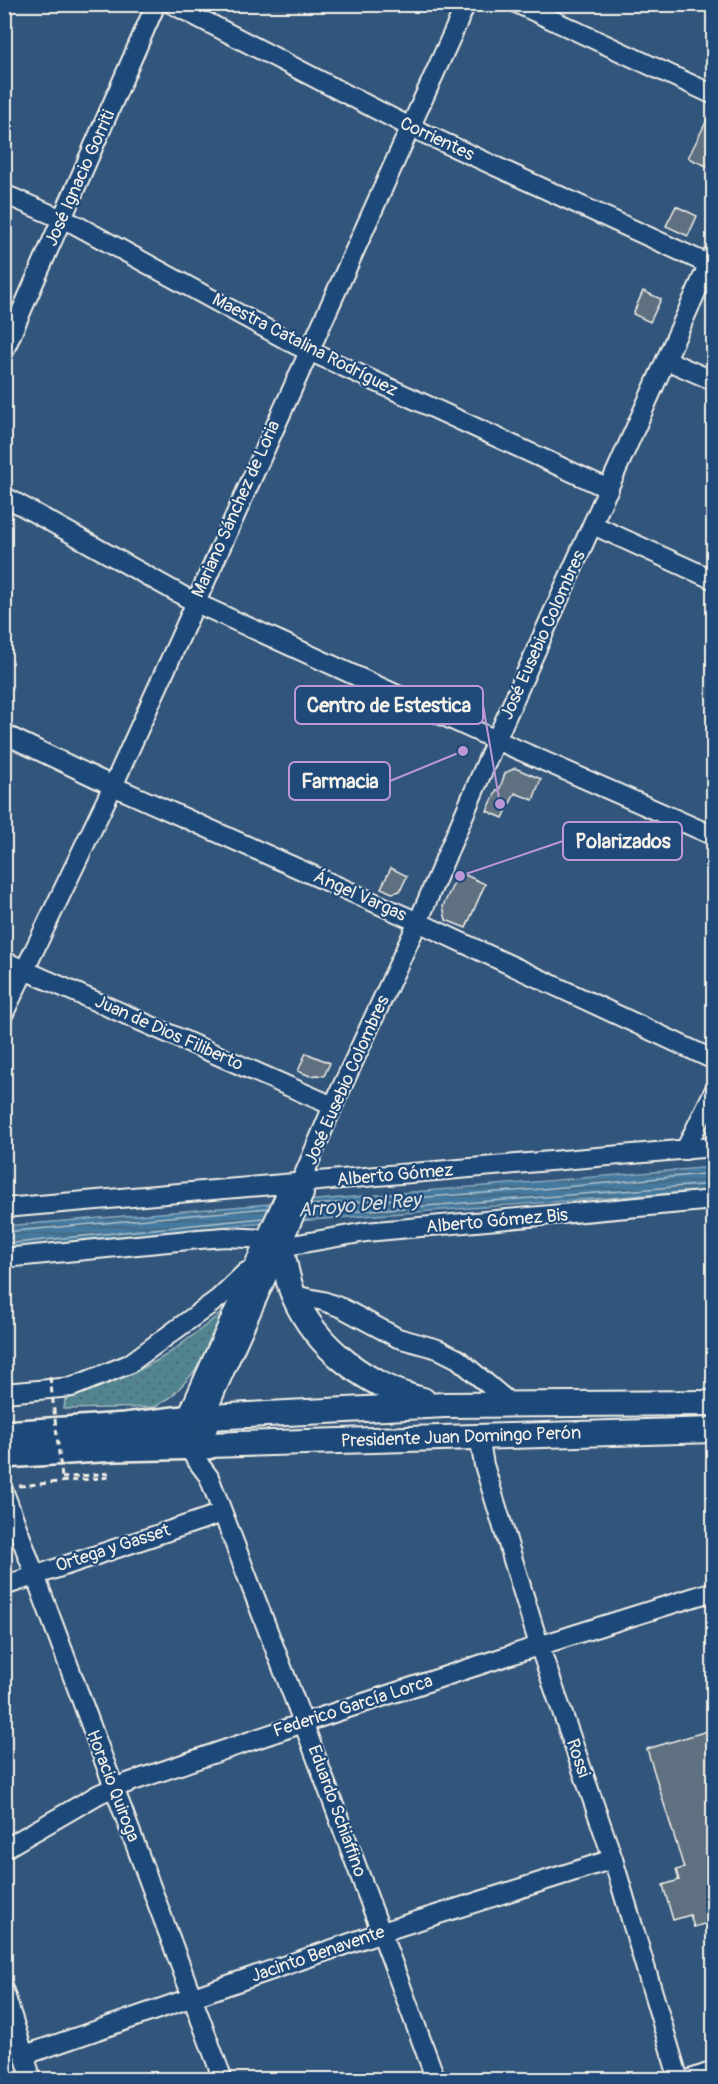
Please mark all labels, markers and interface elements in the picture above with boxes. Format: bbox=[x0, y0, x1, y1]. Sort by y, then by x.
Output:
street label: José Ignacio Gorriti bbox=[40, 106, 120, 250]
street label: Corrientes bbox=[396, 112, 478, 166]
street label: Maestra Catalina Rodríguez bbox=[208, 288, 402, 402]
street label: Mariano Sánchez de Loria bbox=[187, 417, 285, 601]
street label: José Eusebio Colombres bbox=[495, 547, 591, 723]
callout: Centro de Estestica bbox=[295, 686, 483, 724]
text: Centro de Estestica bbox=[307, 693, 471, 718]
callout: Farmacia bbox=[289, 762, 390, 800]
text: Farmacia bbox=[301, 769, 379, 794]
callout: Polarizados bbox=[563, 822, 682, 860]
text: Polarizados bbox=[575, 829, 671, 854]
street label: Ángel Vargas bbox=[310, 865, 410, 927]
street label: Juan de Dios Filiberto bbox=[91, 990, 247, 1076]
street label: José Eusebio Colombres bbox=[299, 992, 395, 1168]
street label: Alberto Gómez bbox=[336, 1158, 454, 1192]
water label: Arroyo Del Rey bbox=[297, 1187, 424, 1223]
street label: Alberto Gómez Bis bbox=[425, 1203, 569, 1239]
street label: Presidente Juan Domingo Perón bbox=[340, 1421, 582, 1453]
street label: Ortega y Gasset bbox=[53, 1518, 174, 1577]
street label: Federico García Lorca bbox=[270, 1669, 436, 1743]
street label: Horacio Quiroga bbox=[81, 1727, 145, 1845]
street label: Rossi bbox=[561, 1736, 595, 1780]
street label: Eduardo Schiaffino bbox=[302, 1742, 372, 1880]
street label: Jacinto Benavente bbox=[248, 1920, 388, 1988]

